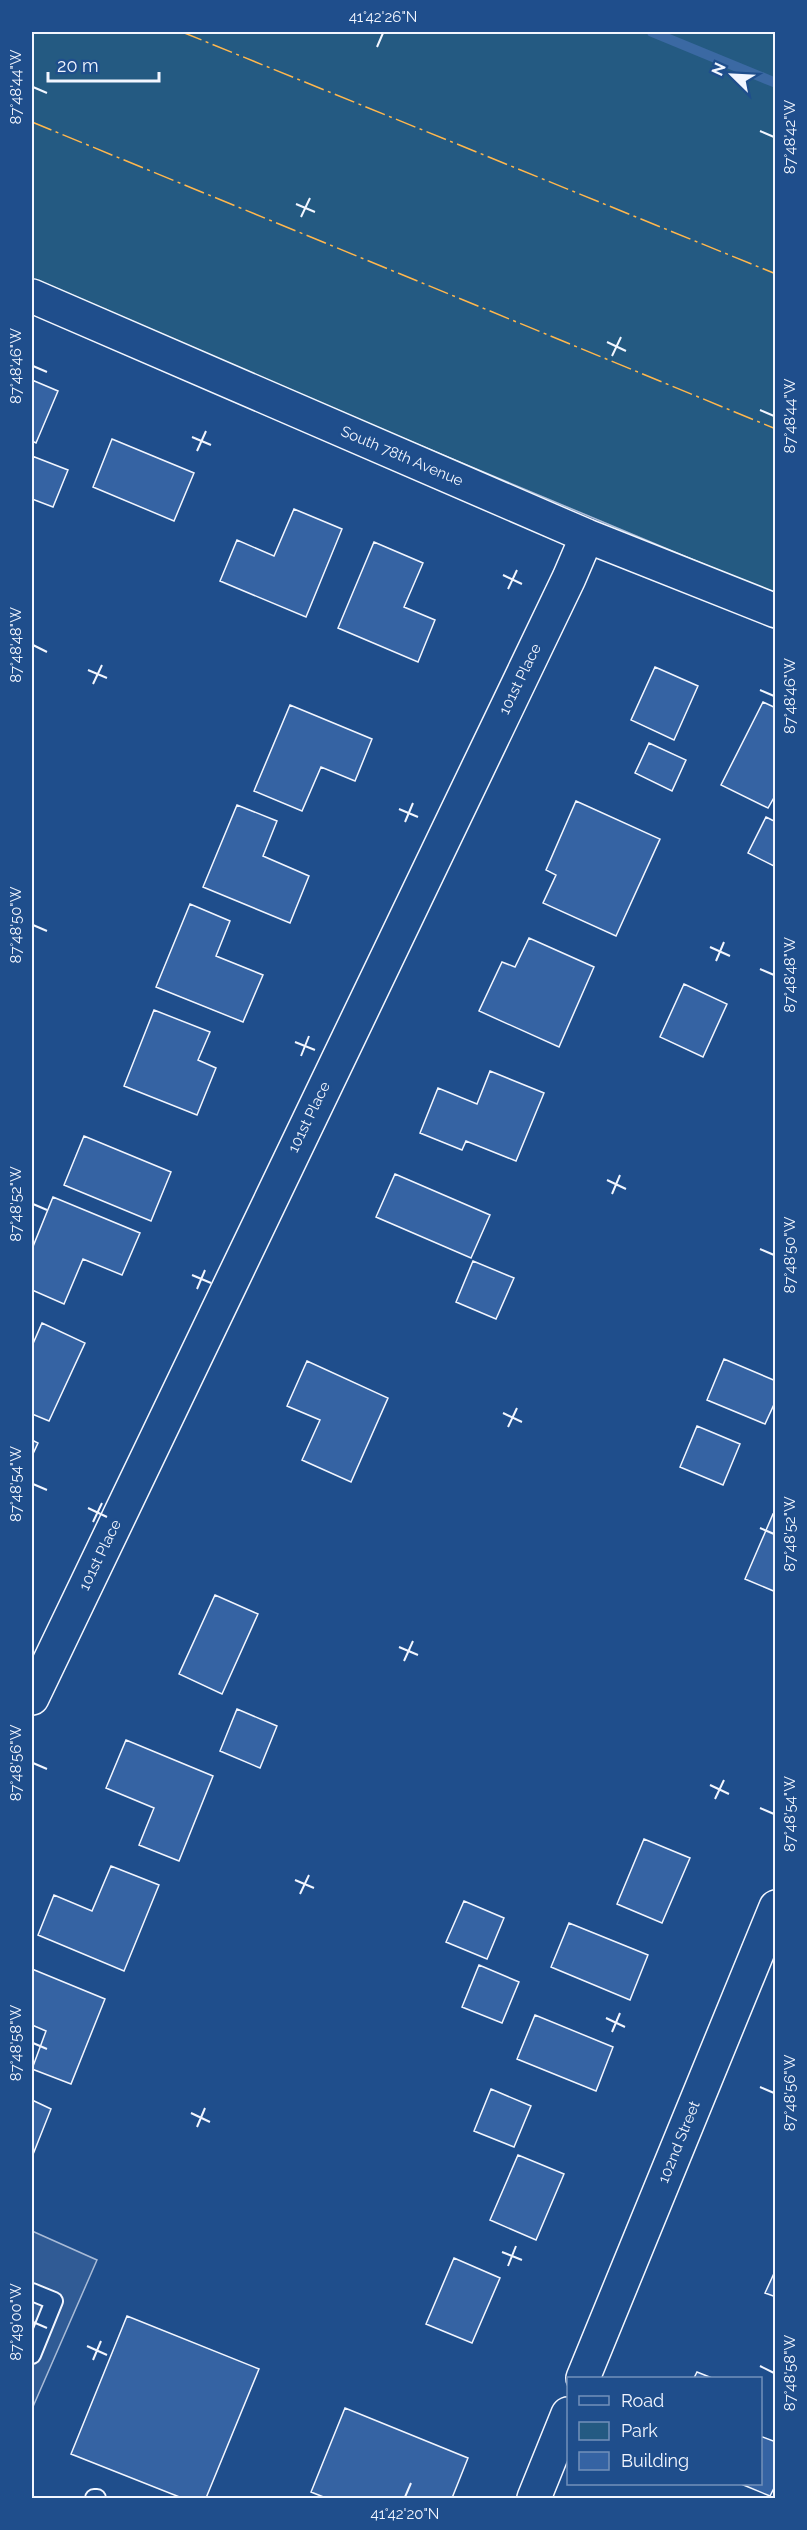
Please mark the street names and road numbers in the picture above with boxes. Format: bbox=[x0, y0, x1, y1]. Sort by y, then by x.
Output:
street label: South 78th Avenue bbox=[338, 422, 466, 490]
street label: 101st Place bbox=[495, 640, 545, 717]
street label: 101st Place bbox=[284, 1078, 334, 1155]
street label: 101st Place bbox=[75, 1516, 125, 1593]
street label: 102nd Street bbox=[654, 2098, 704, 2186]

